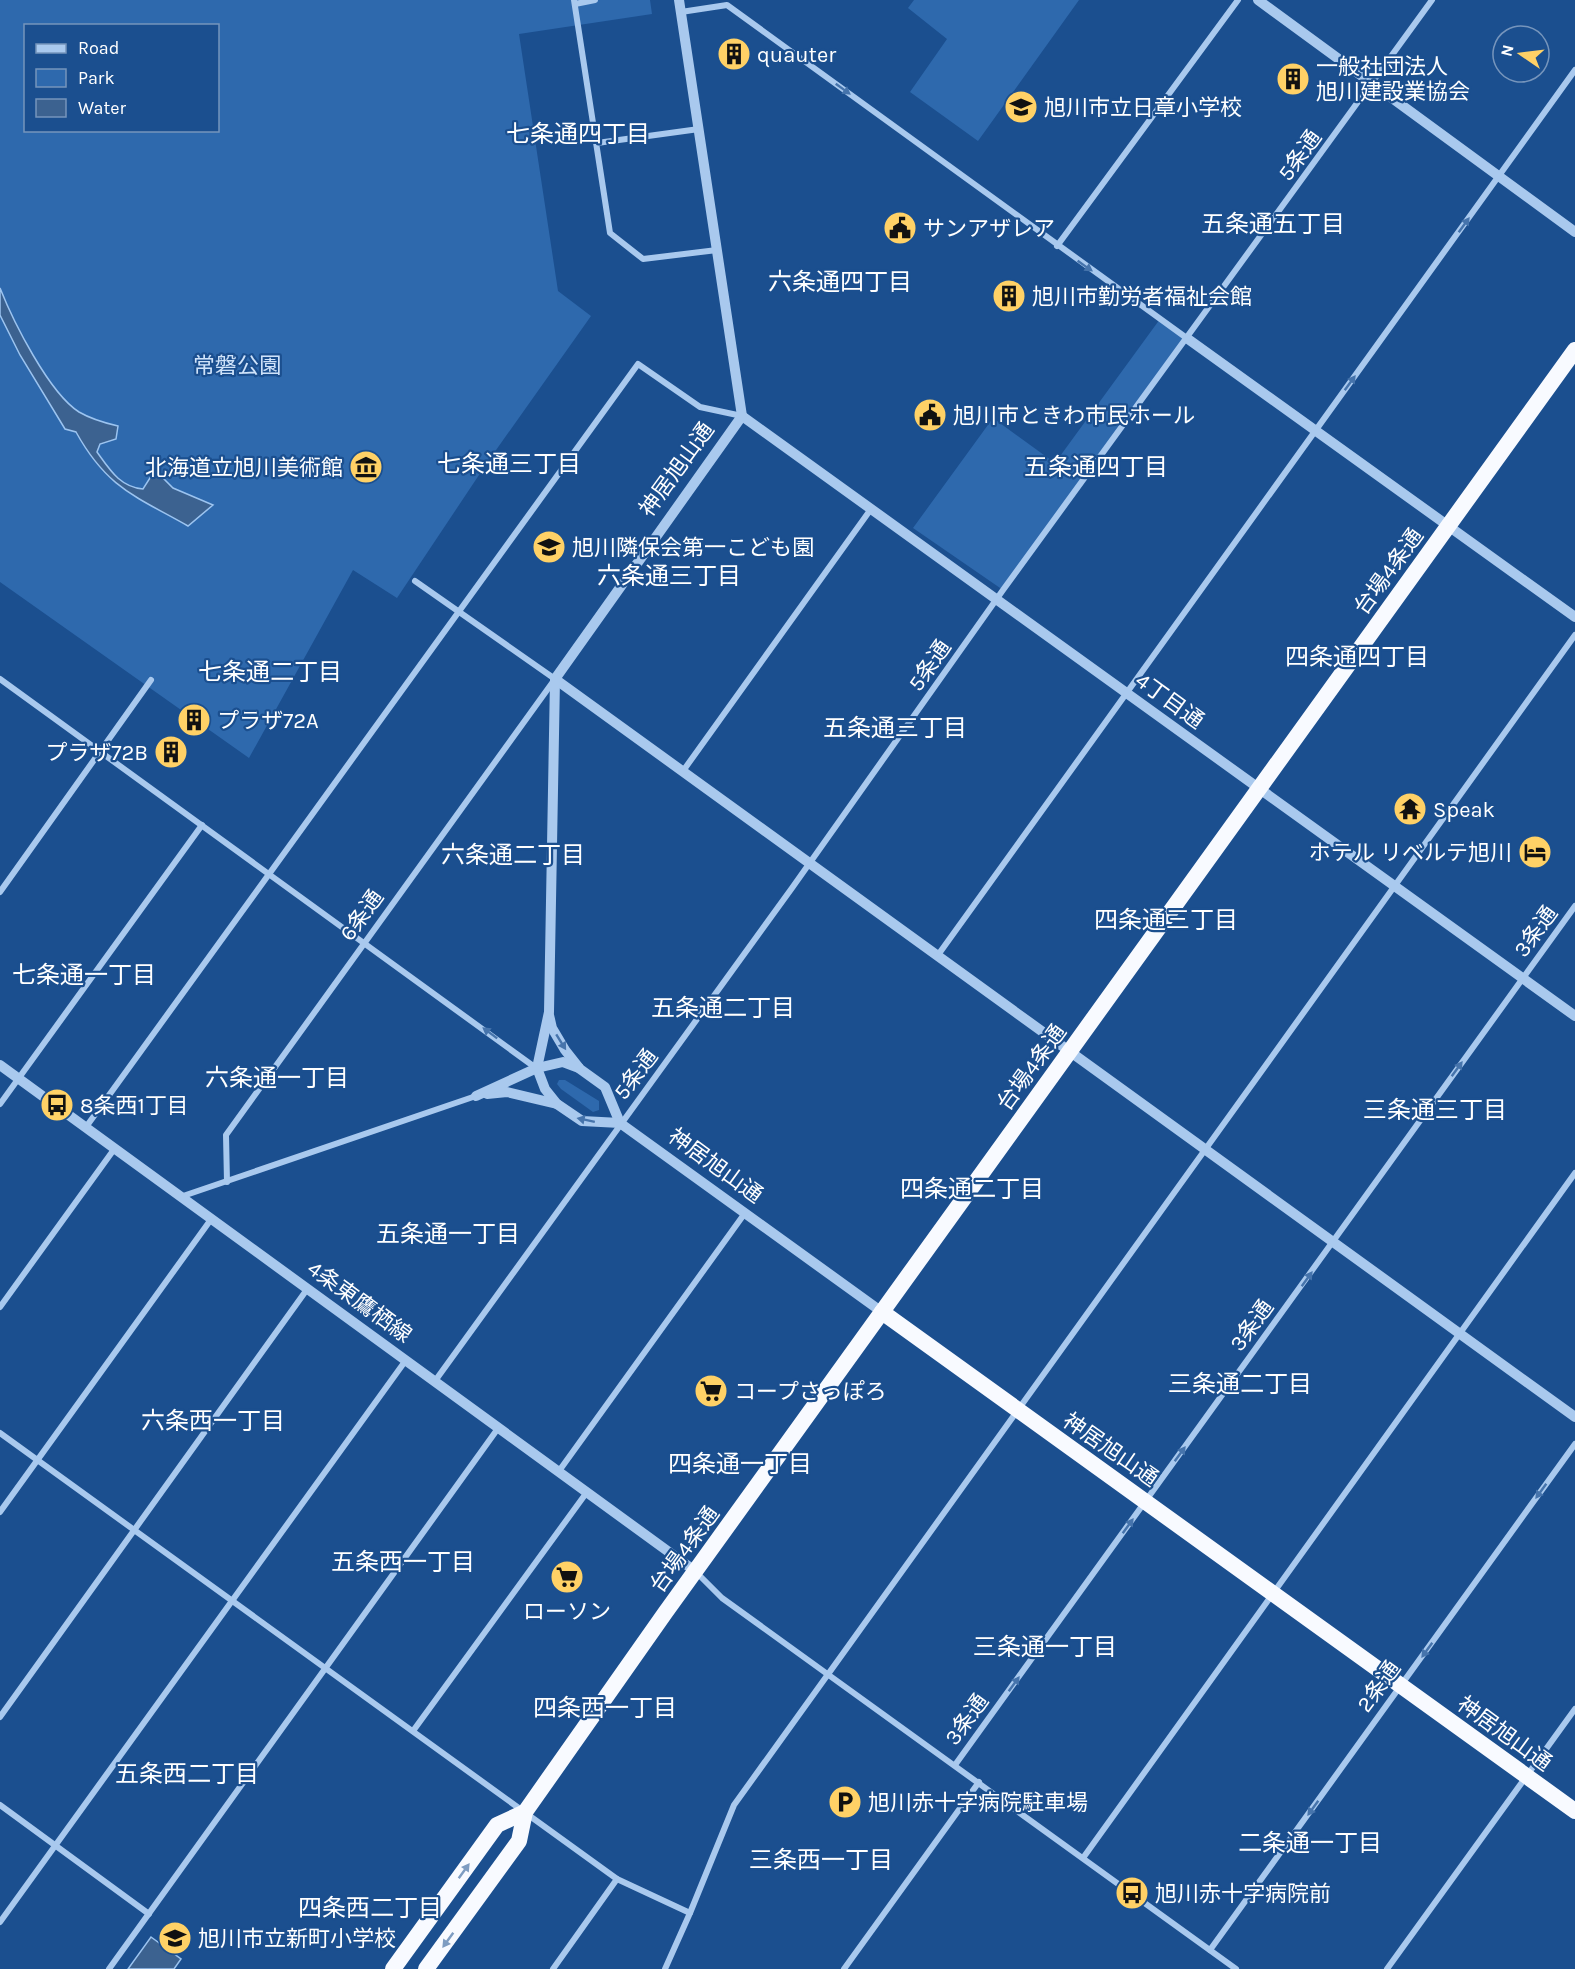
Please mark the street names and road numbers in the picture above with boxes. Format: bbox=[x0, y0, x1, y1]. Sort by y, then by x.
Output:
street label: 5条通 bbox=[1273, 125, 1327, 186]
street label: 神居旭山通 bbox=[634, 417, 720, 522]
street label: 台場4条通 bbox=[1349, 523, 1429, 620]
street label: 5条通 bbox=[903, 635, 957, 696]
street label: 4丁目通 bbox=[1130, 667, 1209, 734]
street label: 6条通 bbox=[335, 885, 389, 946]
street label: 3条通 bbox=[1509, 901, 1563, 962]
street label: 台場4条通 bbox=[992, 1019, 1072, 1116]
street label: 5条通 bbox=[608, 1044, 663, 1105]
street label: 神居旭山通 bbox=[663, 1123, 768, 1209]
street label: 4条東鷹栖線 bbox=[302, 1255, 417, 1348]
street label: 3条通 bbox=[1225, 1295, 1279, 1356]
street label: 神居旭山通 bbox=[1058, 1408, 1163, 1492]
street label: 台場4条通 bbox=[645, 1501, 725, 1598]
street label: 2条通 bbox=[1352, 1656, 1406, 1717]
street label: 3条通 bbox=[940, 1689, 994, 1750]
street label: 神居旭山通 bbox=[1452, 1691, 1557, 1777]

